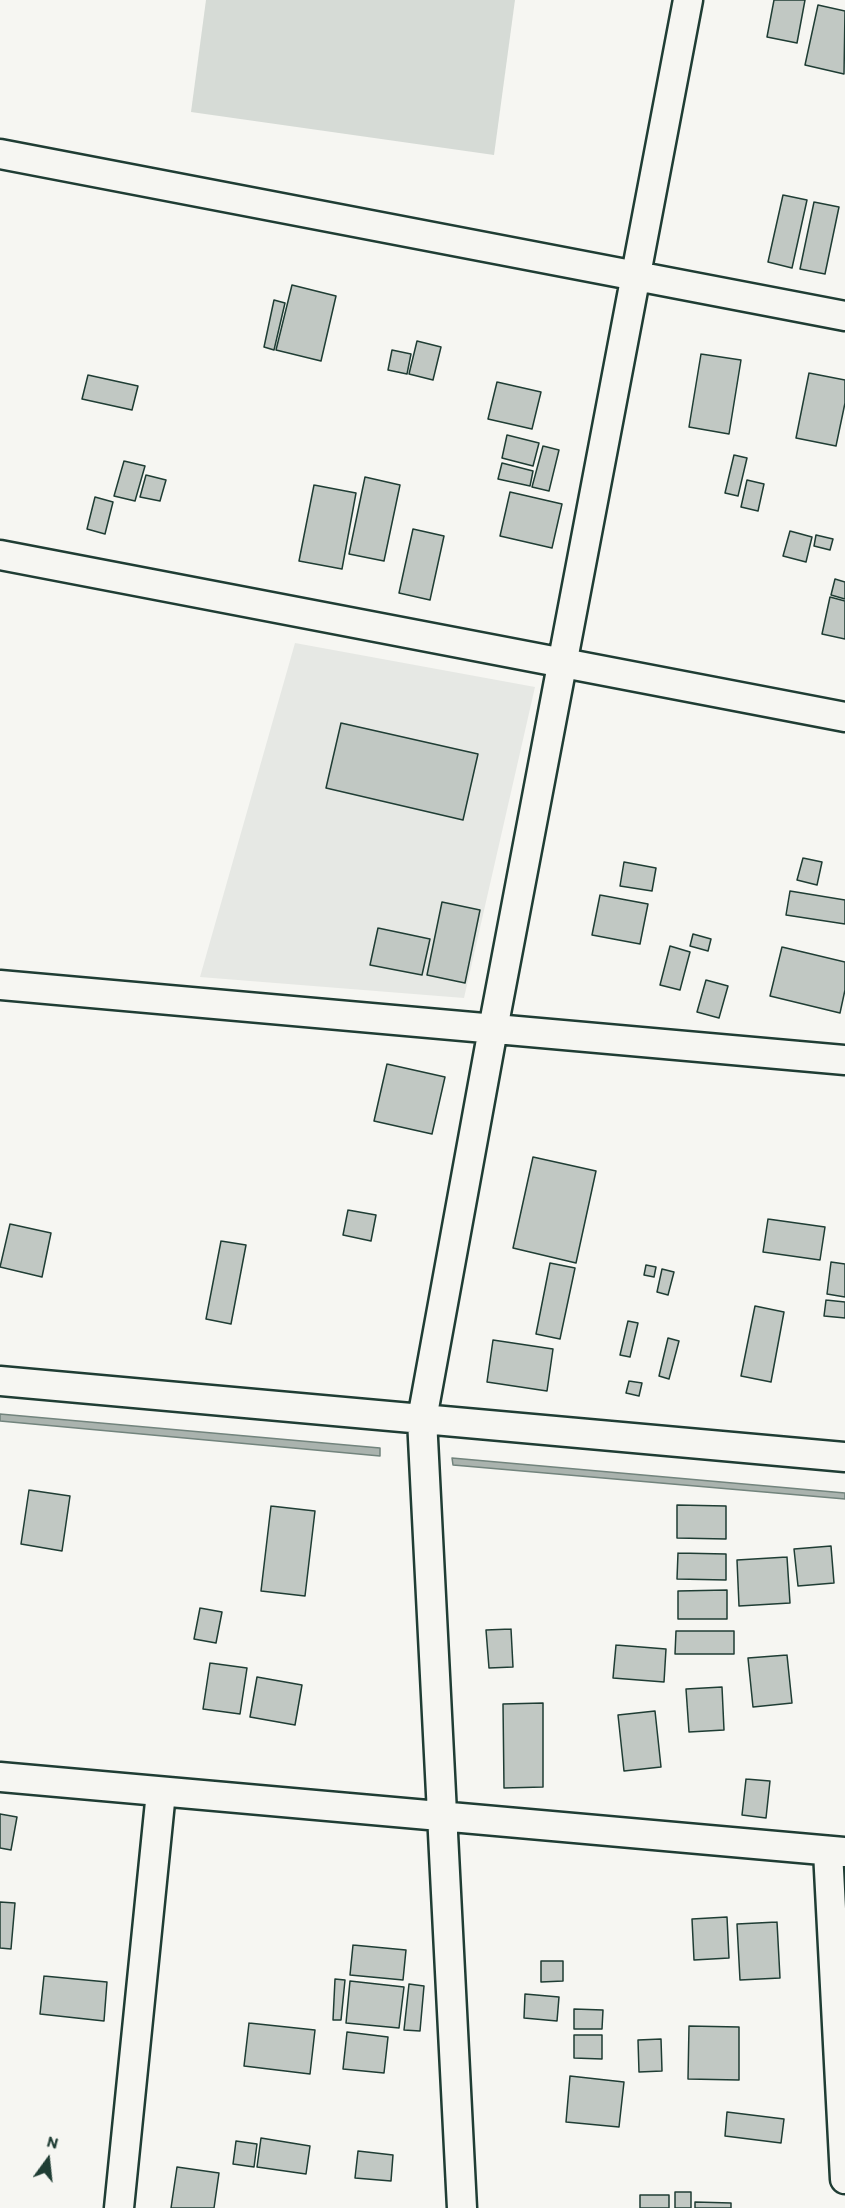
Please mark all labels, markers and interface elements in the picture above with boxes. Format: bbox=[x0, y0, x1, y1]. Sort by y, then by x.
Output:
north arrow bbox=[18, 2130, 78, 2190]
text: N bbox=[45, 2132, 60, 2153]

